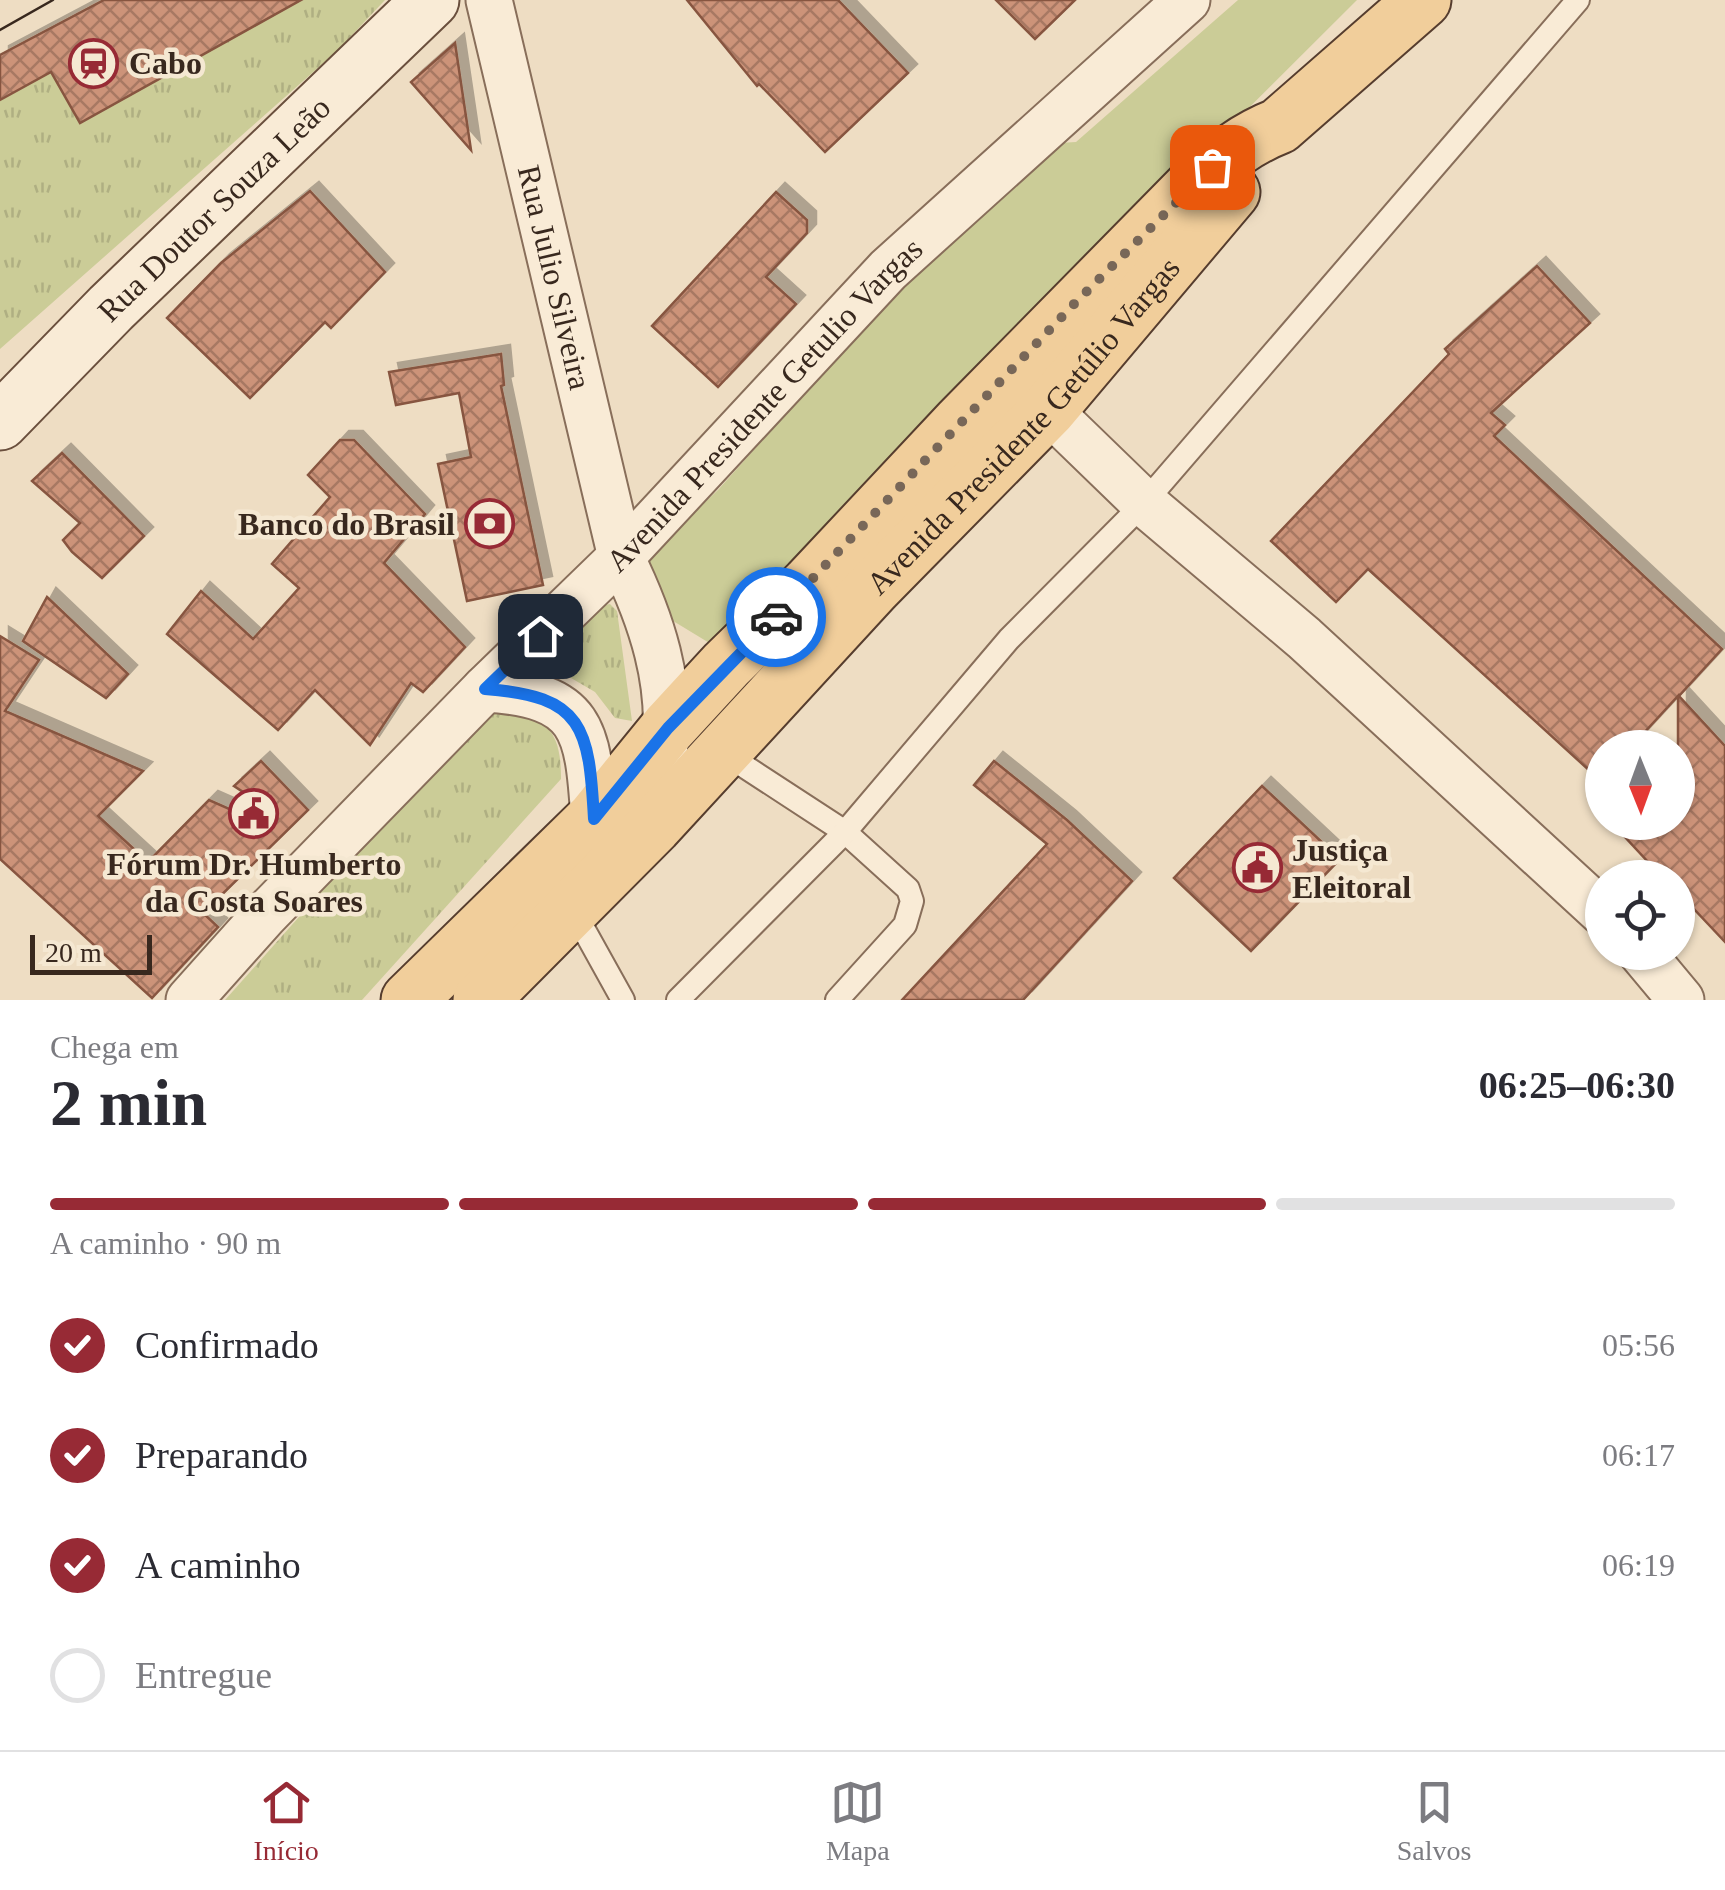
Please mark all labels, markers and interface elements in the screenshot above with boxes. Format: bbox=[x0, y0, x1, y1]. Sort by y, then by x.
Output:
station icon: Cabo bbox=[68, 37, 120, 89]
place label: Cabo bbox=[129, 45, 202, 81]
street label: Rua Doutor Souza Leão bbox=[90, 89, 338, 329]
pin bbox=[1170, 125, 1255, 210]
icon: bag bbox=[1185, 140, 1240, 195]
street label: Rua Julio Silveira bbox=[511, 162, 599, 393]
street label: Avenida Presidente Getulio Vargas bbox=[599, 230, 930, 579]
street label: Avenida Presidente Getúlio Vargas bbox=[859, 250, 1187, 602]
bank icon: Banco do Brasil bbox=[464, 498, 516, 550]
place label: Banco do Brasil bbox=[238, 506, 455, 542]
courier bbox=[726, 567, 826, 667]
icon: car bbox=[749, 590, 804, 645]
pin bbox=[498, 594, 583, 679]
icon: home bbox=[513, 609, 568, 664]
north arrow bbox=[1585, 730, 1695, 840]
map controls bbox=[1585, 730, 1695, 970]
public building icon: Fórum Dr. Humberto da Costa Soares bbox=[228, 788, 280, 840]
place label: Justiça Eleitoral bbox=[1292, 832, 1411, 905]
public building icon: Justiça Eleitoral bbox=[1231, 842, 1283, 894]
place label: Fórum Dr. Humberto da Costa Soares bbox=[107, 846, 401, 919]
button: locate bbox=[1585, 860, 1695, 970]
scale bar bbox=[30, 930, 152, 974]
text: 20 m bbox=[45, 937, 102, 968]
text: Chega em bbox=[50, 1029, 179, 1065]
text: 06:25–06:30 bbox=[1479, 1064, 1675, 1106]
text: 2 min bbox=[50, 1067, 207, 1139]
text: A caminho · 90 m bbox=[50, 1225, 281, 1261]
icon: check bbox=[50, 1318, 105, 1373]
text: Confirmado bbox=[135, 1324, 319, 1366]
text: 05:56 bbox=[1602, 1327, 1675, 1363]
icon: check bbox=[50, 1428, 105, 1483]
text: Preparando bbox=[135, 1434, 308, 1476]
text: 06:17 bbox=[1602, 1437, 1675, 1473]
icon: check bbox=[50, 1538, 105, 1593]
text: A caminho bbox=[135, 1544, 301, 1586]
text: 06:19 bbox=[1602, 1547, 1675, 1583]
text: Entregue bbox=[135, 1654, 272, 1696]
tab: Início bbox=[254, 1775, 319, 1867]
tab: Mapa bbox=[826, 1775, 890, 1867]
tab: Salvos bbox=[1397, 1775, 1471, 1867]

